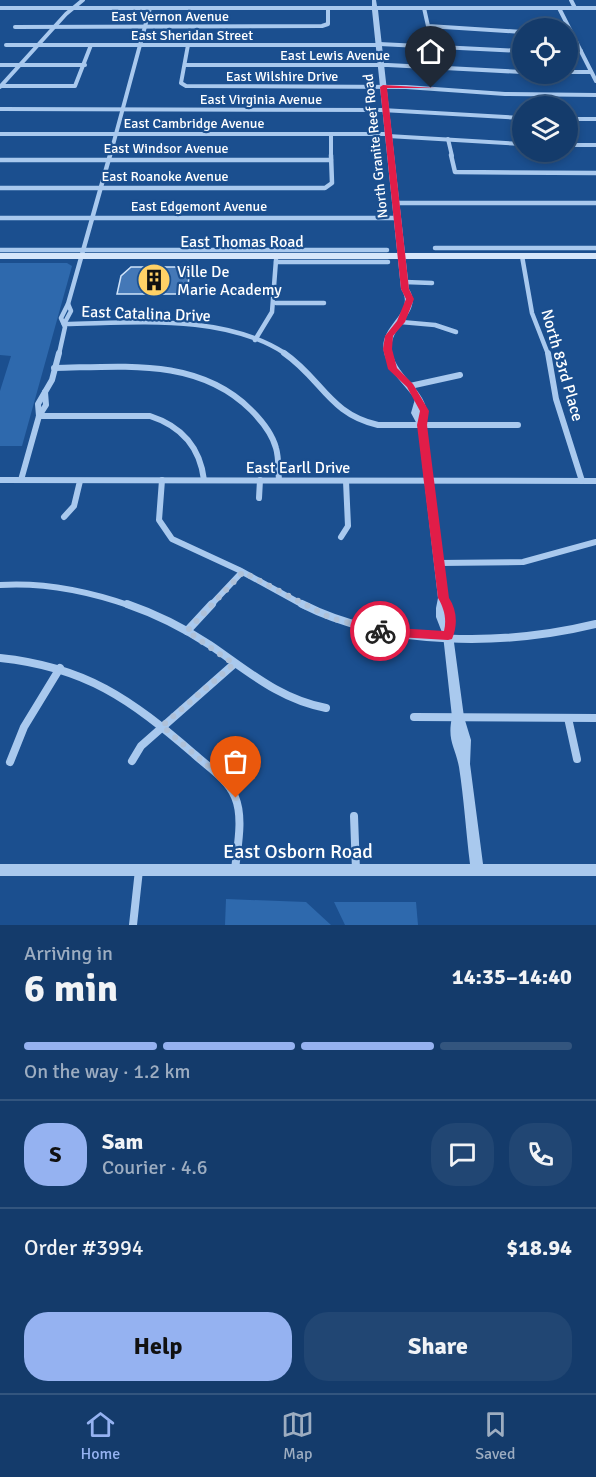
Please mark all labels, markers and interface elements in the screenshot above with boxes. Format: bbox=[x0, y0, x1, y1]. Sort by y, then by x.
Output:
street label: East Vernon Avenue bbox=[111, 8, 229, 25]
map controls bbox=[512, 18, 578, 162]
button: locate bbox=[512, 18, 578, 84]
pin bbox=[405, 26, 456, 88]
street label: East Sheridan Street bbox=[131, 27, 253, 44]
icon: home bbox=[414, 35, 447, 68]
street label: East Lewis Avenue bbox=[280, 47, 390, 64]
street label: East Wilshire Drive bbox=[226, 68, 338, 85]
street label: North Granite Reef Road bbox=[359, 73, 392, 219]
street label: East Virginia Avenue bbox=[200, 91, 322, 108]
button: layers bbox=[512, 96, 578, 162]
street label: East Cambridge Avenue bbox=[124, 115, 264, 132]
street label: East Windsor Avenue bbox=[103, 140, 229, 157]
street label: East Roanoke Avenue bbox=[101, 168, 229, 185]
street label: East Edgemont Avenue bbox=[131, 198, 267, 215]
street label: East Thomas Road bbox=[180, 232, 304, 252]
building icon: Ville De Marie Academy bbox=[136, 262, 172, 298]
place label: Ville De Marie Academy bbox=[177, 262, 282, 300]
street label: East Catalina Drive bbox=[81, 302, 211, 326]
street label: North 83rd Place bbox=[536, 307, 588, 424]
street label: East Earll Drive bbox=[246, 458, 350, 478]
courier bbox=[350, 601, 410, 661]
icon: bike bbox=[364, 615, 397, 648]
pin bbox=[210, 736, 261, 798]
icon: bag bbox=[219, 745, 252, 778]
street label: East Osborn Road bbox=[223, 839, 373, 864]
text: Arriving in bbox=[24, 941, 113, 966]
text: 14:35–14:40 bbox=[452, 963, 572, 990]
text: 6 min bbox=[24, 964, 118, 1012]
text: On the way · 1.2 km bbox=[24, 1059, 190, 1084]
button: chat bbox=[431, 1123, 494, 1186]
button: phone bbox=[509, 1123, 572, 1186]
text: Sam bbox=[102, 1128, 143, 1155]
text: S bbox=[49, 1141, 62, 1168]
text: Courier · 4.6 bbox=[102, 1155, 208, 1180]
text: Order #3994 bbox=[24, 1234, 144, 1261]
text: $18.94 bbox=[506, 1234, 572, 1261]
button: Help bbox=[24, 1312, 292, 1381]
button: Share bbox=[304, 1312, 572, 1381]
tab: Home bbox=[80, 1408, 120, 1464]
tab: Map bbox=[281, 1408, 314, 1464]
tab: Saved bbox=[475, 1408, 516, 1464]

